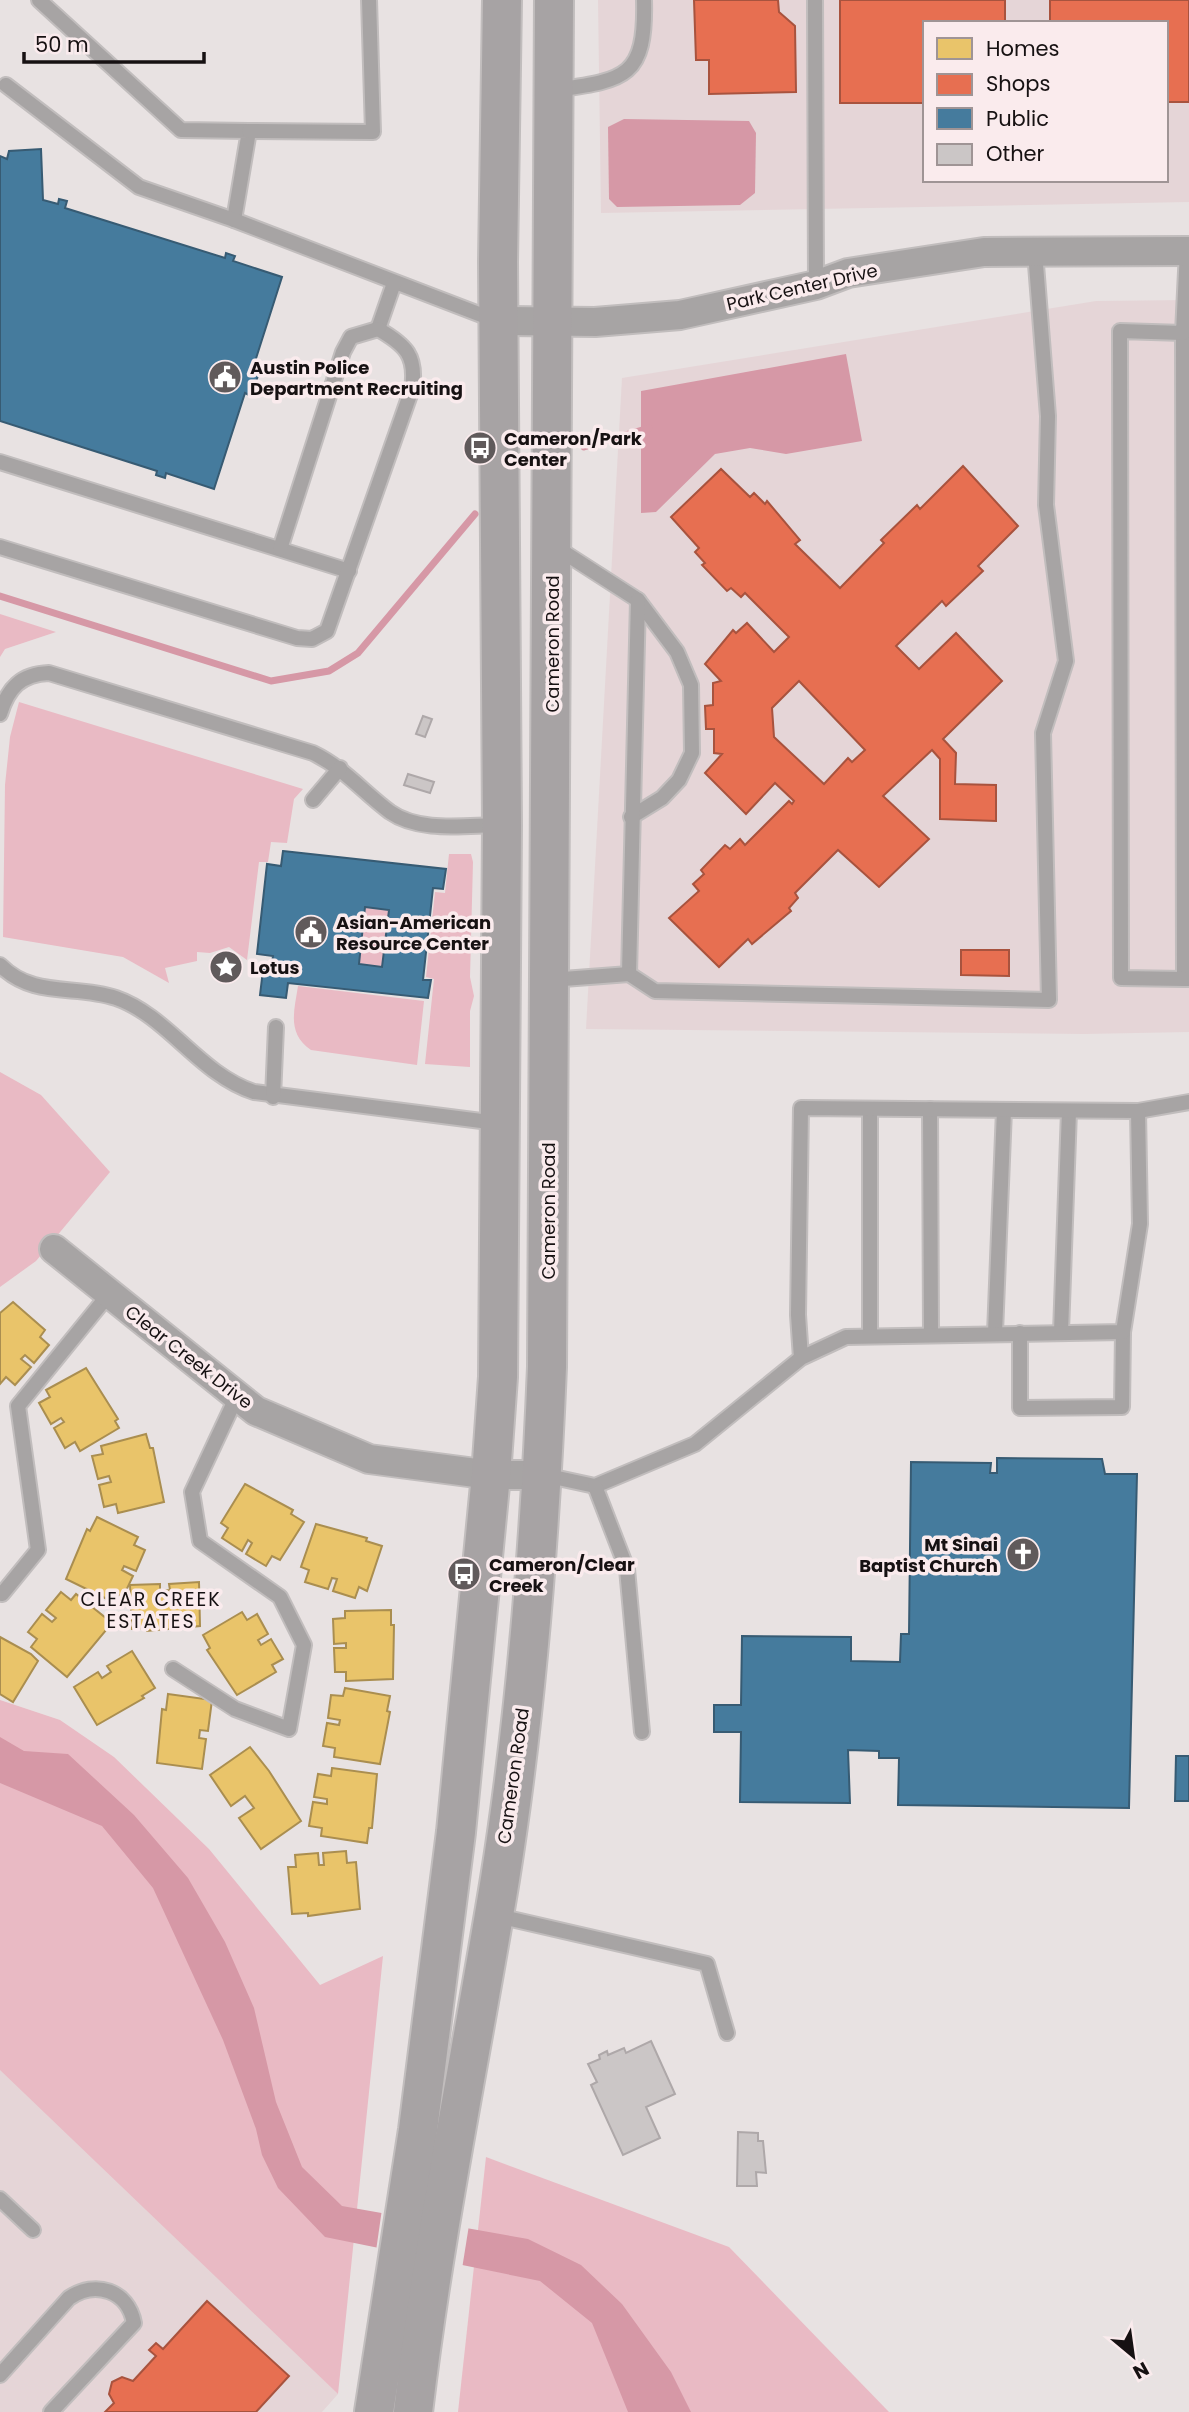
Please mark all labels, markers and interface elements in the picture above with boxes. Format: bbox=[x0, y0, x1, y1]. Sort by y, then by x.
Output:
scale bar bbox=[24, 21, 205, 65]
legend bbox=[923, 21, 1168, 182]
text: 50 m bbox=[35, 30, 89, 59]
text: Homes bbox=[986, 34, 1060, 63]
text: Shops bbox=[986, 69, 1050, 98]
text: Public bbox=[986, 104, 1049, 133]
text: Other bbox=[986, 139, 1045, 168]
street label: Park Center Drive bbox=[724, 257, 880, 317]
place label: Austin Police Department Recruiting bbox=[250, 355, 463, 401]
public building icon: Austin Police Department Recruiting bbox=[206, 358, 244, 396]
place label: Cameron/Park Center bbox=[504, 426, 643, 472]
bus stop icon: Cameron/Park Center bbox=[461, 429, 499, 467]
street label: Cameron Road bbox=[540, 575, 565, 713]
place label: Asian-American Resource Center bbox=[336, 910, 491, 956]
public building icon: Asian-American Resource Center bbox=[292, 913, 330, 951]
place icon: Lotus bbox=[207, 948, 245, 986]
place label: Lotus bbox=[250, 955, 300, 980]
street label: Cameron Road bbox=[536, 1142, 561, 1280]
street label: Clear Creek Drive bbox=[120, 1299, 258, 1415]
place label: Mt Sinai Baptist Church bbox=[859, 1532, 998, 1578]
church icon: Mt Sinai Baptist Church bbox=[1004, 1535, 1042, 1573]
place label: Cameron/Clear Creek bbox=[489, 1552, 635, 1598]
bus stop icon: Cameron/Clear Creek bbox=[445, 1555, 483, 1593]
district label: CLEAR CREEK ESTATES bbox=[80, 1586, 222, 1635]
street label: Cameron Road bbox=[491, 1706, 535, 1846]
north arrow bbox=[1098, 2321, 1168, 2391]
text: N bbox=[1128, 2355, 1154, 2386]

